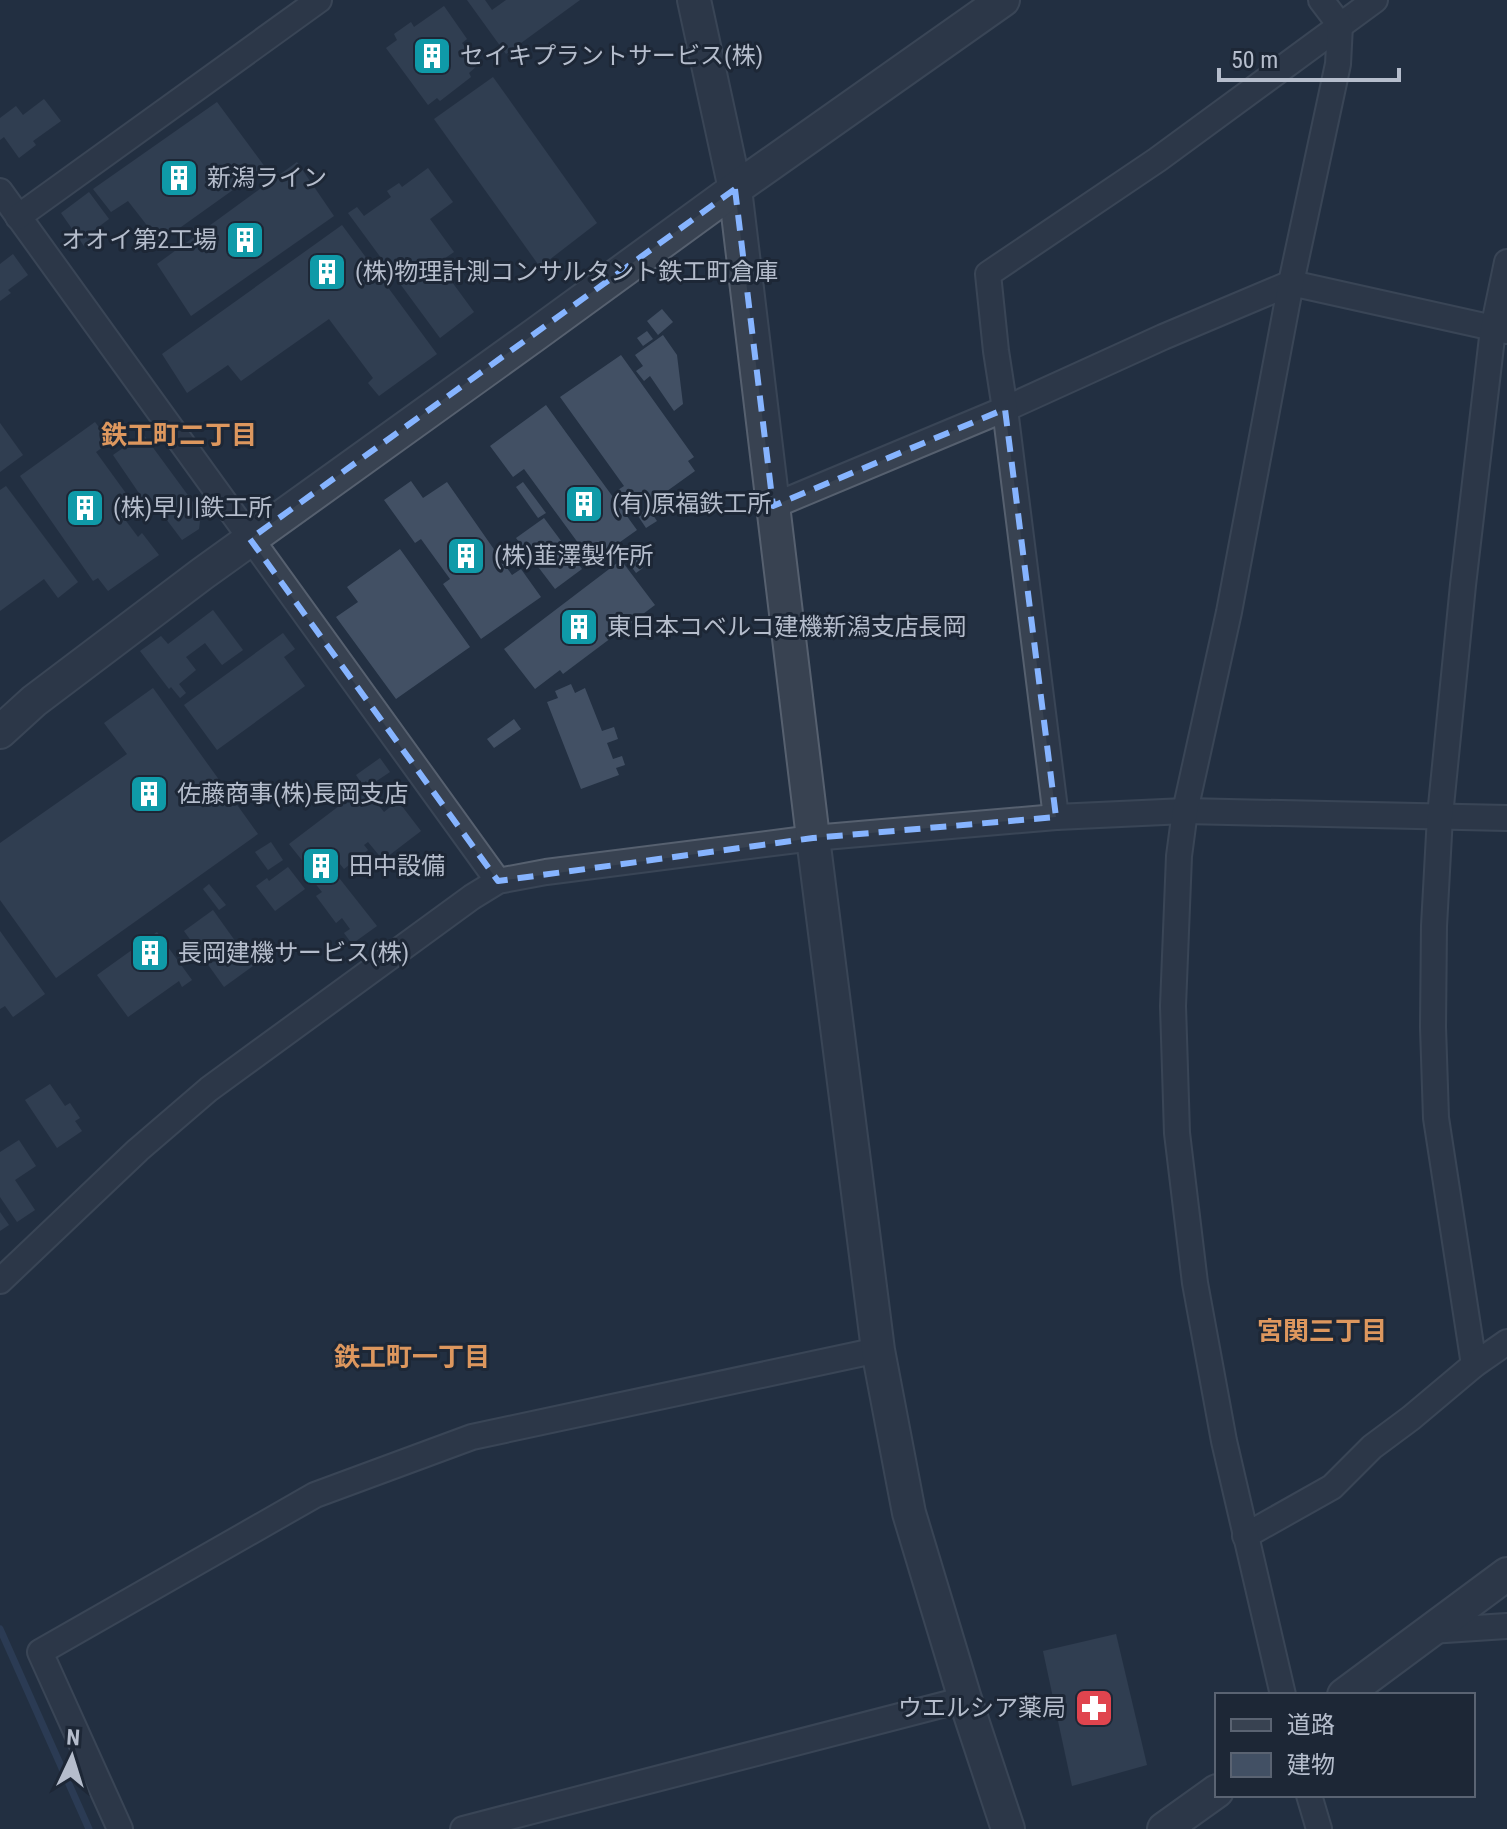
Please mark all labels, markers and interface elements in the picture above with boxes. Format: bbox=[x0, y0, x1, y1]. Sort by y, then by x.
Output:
scale bar bbox=[1219, 32, 1399, 82]
building icon: セイキプラントサービス(株) bbox=[411, 35, 453, 77]
place label: セイキプラントサービス(株) bbox=[460, 42, 763, 70]
text: 50 m bbox=[1231, 46, 1278, 74]
building icon: 新潟ライン bbox=[158, 157, 200, 199]
place label: 新潟ライン bbox=[207, 164, 327, 192]
building icon: オオイ第2工場 bbox=[224, 219, 266, 261]
place label: オオイ第2工場 bbox=[61, 226, 217, 254]
building icon: (株)物理計測コンサルタント鉄工町倉庫 bbox=[306, 251, 348, 293]
place label: (株)物理計測コンサルタント鉄工町倉庫 bbox=[355, 258, 778, 286]
district label: 鉄工町二丁目 bbox=[101, 420, 257, 450]
building icon: (有)原福鉄工所 bbox=[563, 483, 605, 525]
building icon: (株)早川鉄工所 bbox=[64, 487, 106, 529]
place label: (有)原福鉄工所 bbox=[612, 490, 771, 518]
place label: (株)早川鉄工所 bbox=[113, 494, 272, 522]
building icon: (株)韮澤製作所 bbox=[445, 535, 487, 577]
place label: (株)韮澤製作所 bbox=[494, 542, 653, 570]
building icon: 東日本コベルコ建機新潟支店長岡 bbox=[558, 606, 600, 648]
place label: 東日本コベルコ建機新潟支店長岡 bbox=[607, 613, 967, 641]
building icon: 佐藤商事(株)長岡支店 bbox=[128, 773, 170, 815]
place label: 佐藤商事(株)長岡支店 bbox=[177, 780, 408, 808]
building icon: 田中設備 bbox=[300, 845, 342, 887]
place label: 田中設備 bbox=[349, 852, 445, 880]
building icon: 長岡建機サービス(株) bbox=[129, 932, 171, 974]
place label: 長岡建機サービス(株) bbox=[178, 939, 409, 967]
district label: 宮関三丁目 bbox=[1257, 1316, 1387, 1346]
district label: 鉄工町一丁目 bbox=[334, 1342, 490, 1372]
pharmacy icon: ウエルシア薬局 bbox=[1073, 1687, 1115, 1729]
legend bbox=[1215, 1693, 1475, 1797]
place label: ウエルシア薬局 bbox=[898, 1694, 1066, 1722]
text: 道路 bbox=[1287, 1711, 1335, 1739]
north arrow bbox=[32, 1717, 112, 1797]
text: N bbox=[66, 1725, 81, 1750]
text: 建物 bbox=[1287, 1751, 1335, 1779]

